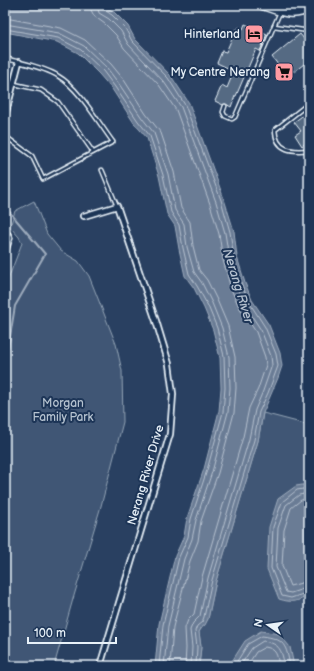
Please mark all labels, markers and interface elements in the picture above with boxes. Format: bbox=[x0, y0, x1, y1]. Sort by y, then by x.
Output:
hotel icon: Hinterland bbox=[243, 23, 265, 45]
place label: Hinterland bbox=[184, 27, 240, 42]
supermarket icon: My Centre Nerang bbox=[273, 61, 295, 83]
place label: My Centre Nerang bbox=[170, 65, 270, 80]
water label: Nerang River bbox=[219, 247, 257, 327]
park label: Morgan Family Park bbox=[33, 396, 94, 425]
street label: Nerang River Drive bbox=[125, 423, 167, 527]
north arrow bbox=[248, 605, 288, 645]
text: N bbox=[251, 617, 266, 628]
scale bar bbox=[28, 619, 116, 645]
text: 100 m bbox=[34, 626, 66, 641]

